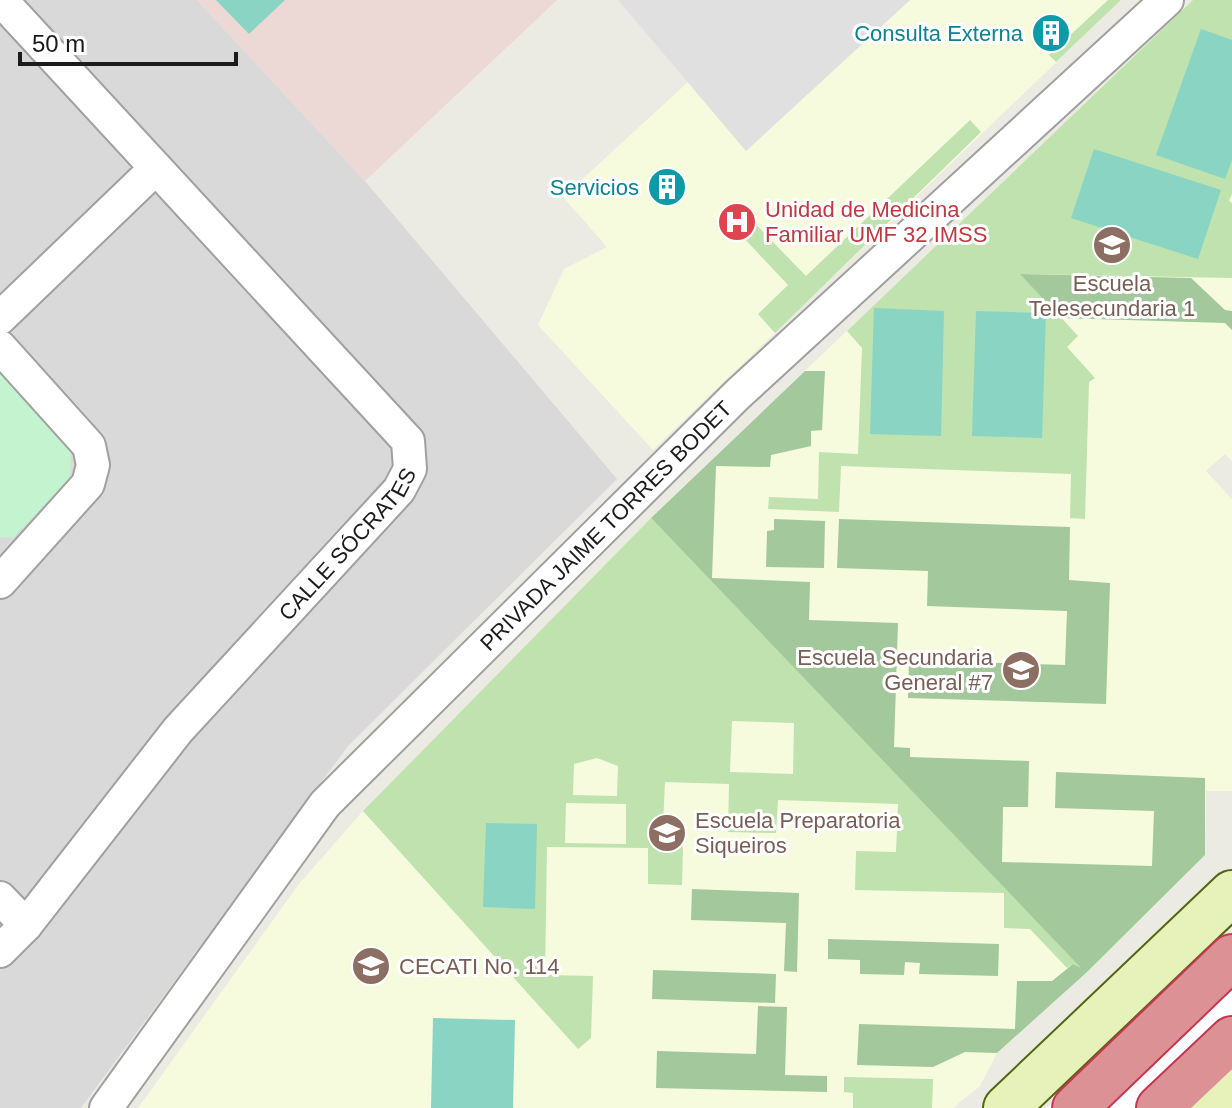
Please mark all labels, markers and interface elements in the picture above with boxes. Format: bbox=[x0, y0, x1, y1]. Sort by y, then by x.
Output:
building icon: Consulta Externa bbox=[1030, 12, 1072, 54]
scale bar bbox=[20, 16, 236, 66]
place label: Consulta Externa bbox=[854, 21, 1024, 46]
text: 50 m bbox=[32, 30, 85, 57]
building icon: Servicios bbox=[646, 166, 688, 208]
place label: Servicios bbox=[550, 175, 639, 200]
place label: Unidad de Medicina Familiar UMF 32 IMSS bbox=[765, 197, 987, 247]
hospital icon: Unidad de Medicina Familiar UMF 32 IMSS bbox=[716, 201, 758, 243]
school or university icon: Escuela Telesecundaria 1 bbox=[1091, 224, 1133, 266]
place label: Escuela Telesecundaria 1 bbox=[1029, 271, 1195, 321]
street label: PRIVADA JAIME TORRES BODET bbox=[475, 396, 736, 655]
street label: CALLE SÓCRATES bbox=[273, 463, 421, 625]
place label: Escuela Secundaria General #7 bbox=[797, 645, 994, 695]
school or university icon: Escuela Secundaria General #7 bbox=[1000, 649, 1042, 691]
place label: Escuela Preparatoria Siqueiros bbox=[695, 808, 901, 858]
school or university icon: Escuela Preparatoria Siqueiros bbox=[646, 812, 688, 854]
school or university icon: CECATI No. 114 bbox=[350, 945, 392, 987]
place label: CECATI No. 114 bbox=[399, 954, 560, 979]

